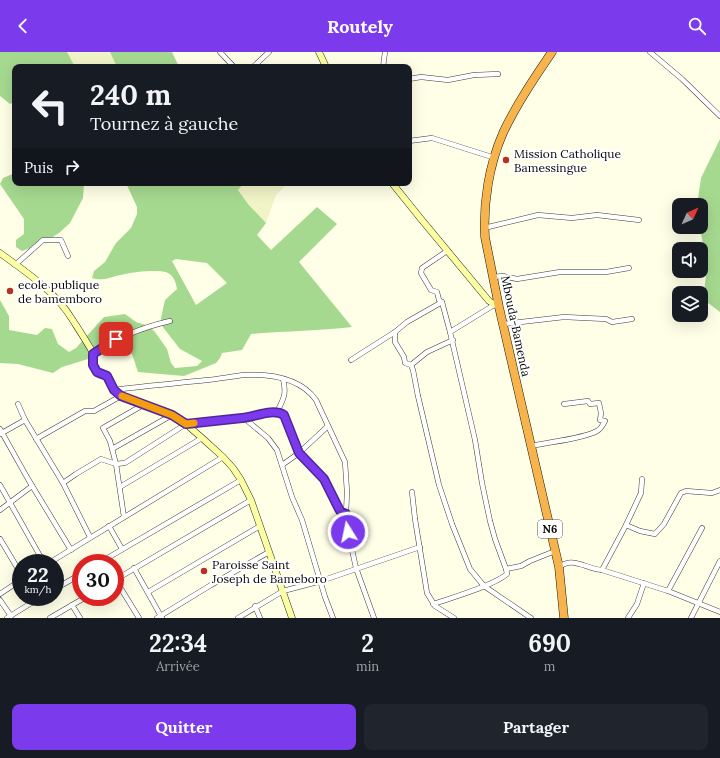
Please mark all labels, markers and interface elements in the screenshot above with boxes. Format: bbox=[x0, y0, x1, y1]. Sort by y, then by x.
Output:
icon: back bbox=[12, 15, 34, 37]
text: Routely bbox=[327, 15, 393, 38]
icon: search bbox=[686, 15, 708, 37]
text: 240 m bbox=[90, 77, 171, 113]
icon: left bbox=[24, 80, 76, 132]
text: Tournez à gauche bbox=[90, 112, 238, 135]
place label: Mission Catholique Bamessingue bbox=[514, 146, 621, 175]
marker: Mission Catholique Bamessingue bbox=[501, 155, 511, 165]
icon: right bbox=[61, 156, 83, 178]
text: Puis bbox=[24, 158, 53, 177]
north arrow bbox=[672, 198, 708, 234]
map controls bbox=[672, 198, 708, 322]
button: sound bbox=[672, 242, 708, 278]
street label: Mbouda-Bamenda bbox=[498, 274, 534, 378]
place label: ecole publique de bamemboro bbox=[18, 277, 102, 306]
marker: ecole publique de bamemboro bbox=[5, 286, 15, 296]
button: layers bbox=[672, 286, 708, 322]
pin bbox=[99, 322, 133, 356]
icon: arrive bbox=[105, 328, 127, 350]
position arrow bbox=[327, 511, 369, 553]
road number: N6 bbox=[538, 520, 562, 538]
speed limit sign: 30 bbox=[72, 554, 124, 606]
place label: Paroisse Saint Joseph de Bameboro bbox=[211, 557, 327, 586]
text: 22 bbox=[27, 562, 49, 587]
marker: Paroisse Saint Joseph de Bameboro bbox=[199, 566, 209, 576]
text: km/h bbox=[24, 583, 52, 596]
text: 22:34 bbox=[149, 628, 207, 659]
text: 2 bbox=[361, 628, 374, 659]
text: 690 bbox=[528, 628, 571, 659]
text: Arrivée bbox=[156, 658, 200, 675]
text: min bbox=[356, 658, 379, 675]
text: m bbox=[544, 658, 555, 675]
button: Quitter bbox=[12, 704, 356, 750]
button: Partager bbox=[364, 704, 708, 750]

